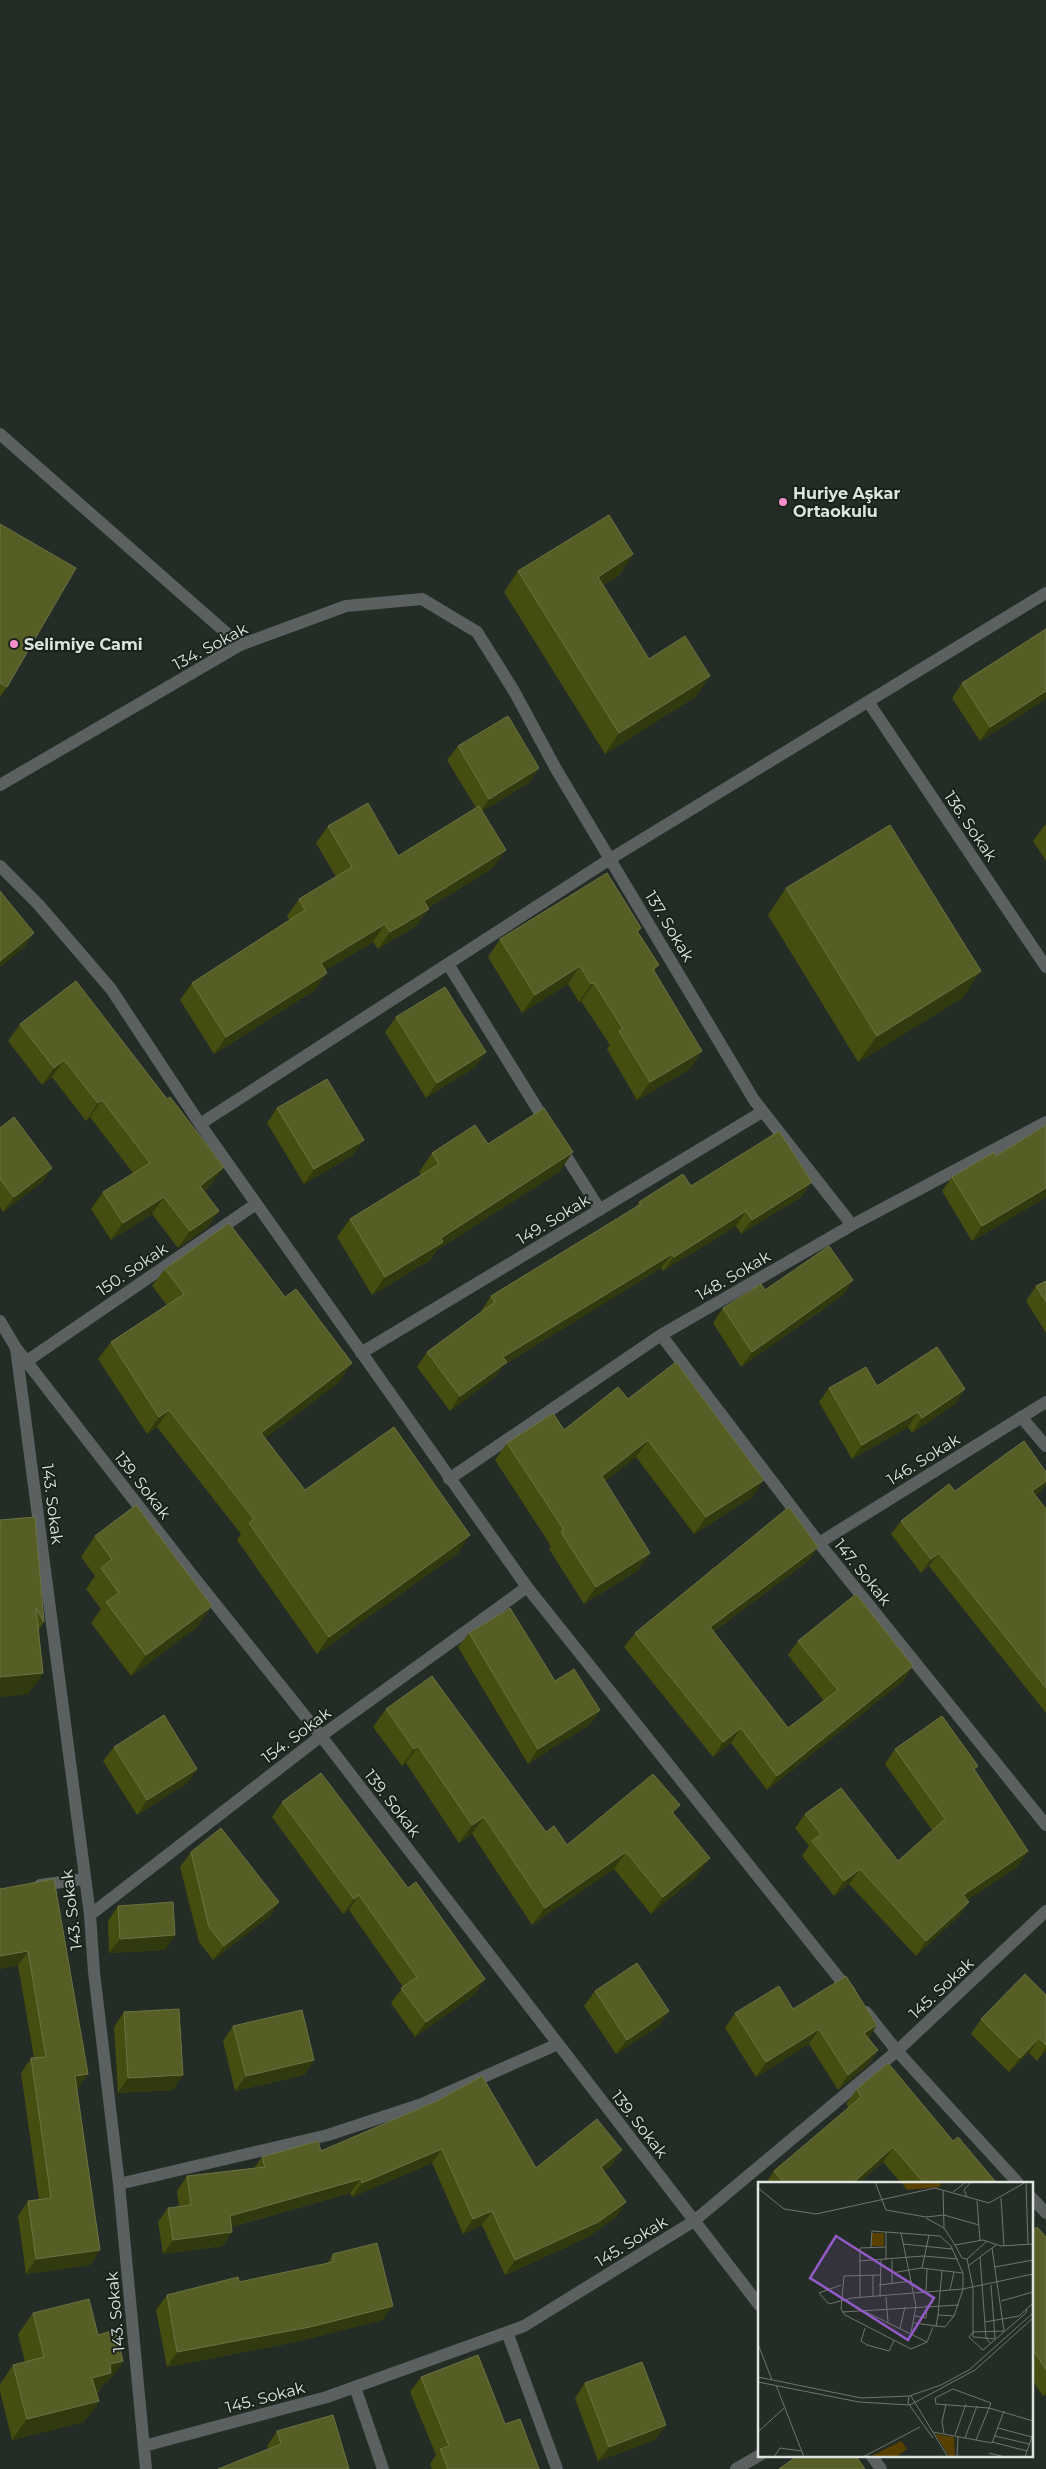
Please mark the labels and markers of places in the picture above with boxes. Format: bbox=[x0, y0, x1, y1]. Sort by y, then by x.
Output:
place label: Huriye Aşkar Ortaokulu bbox=[793, 484, 900, 521]
marker: Huriye Aşkar Ortaokulu bbox=[777, 496, 789, 508]
place label: Selimiye Cami bbox=[24, 635, 143, 654]
marker: Selimiye Cami bbox=[8, 638, 20, 650]

